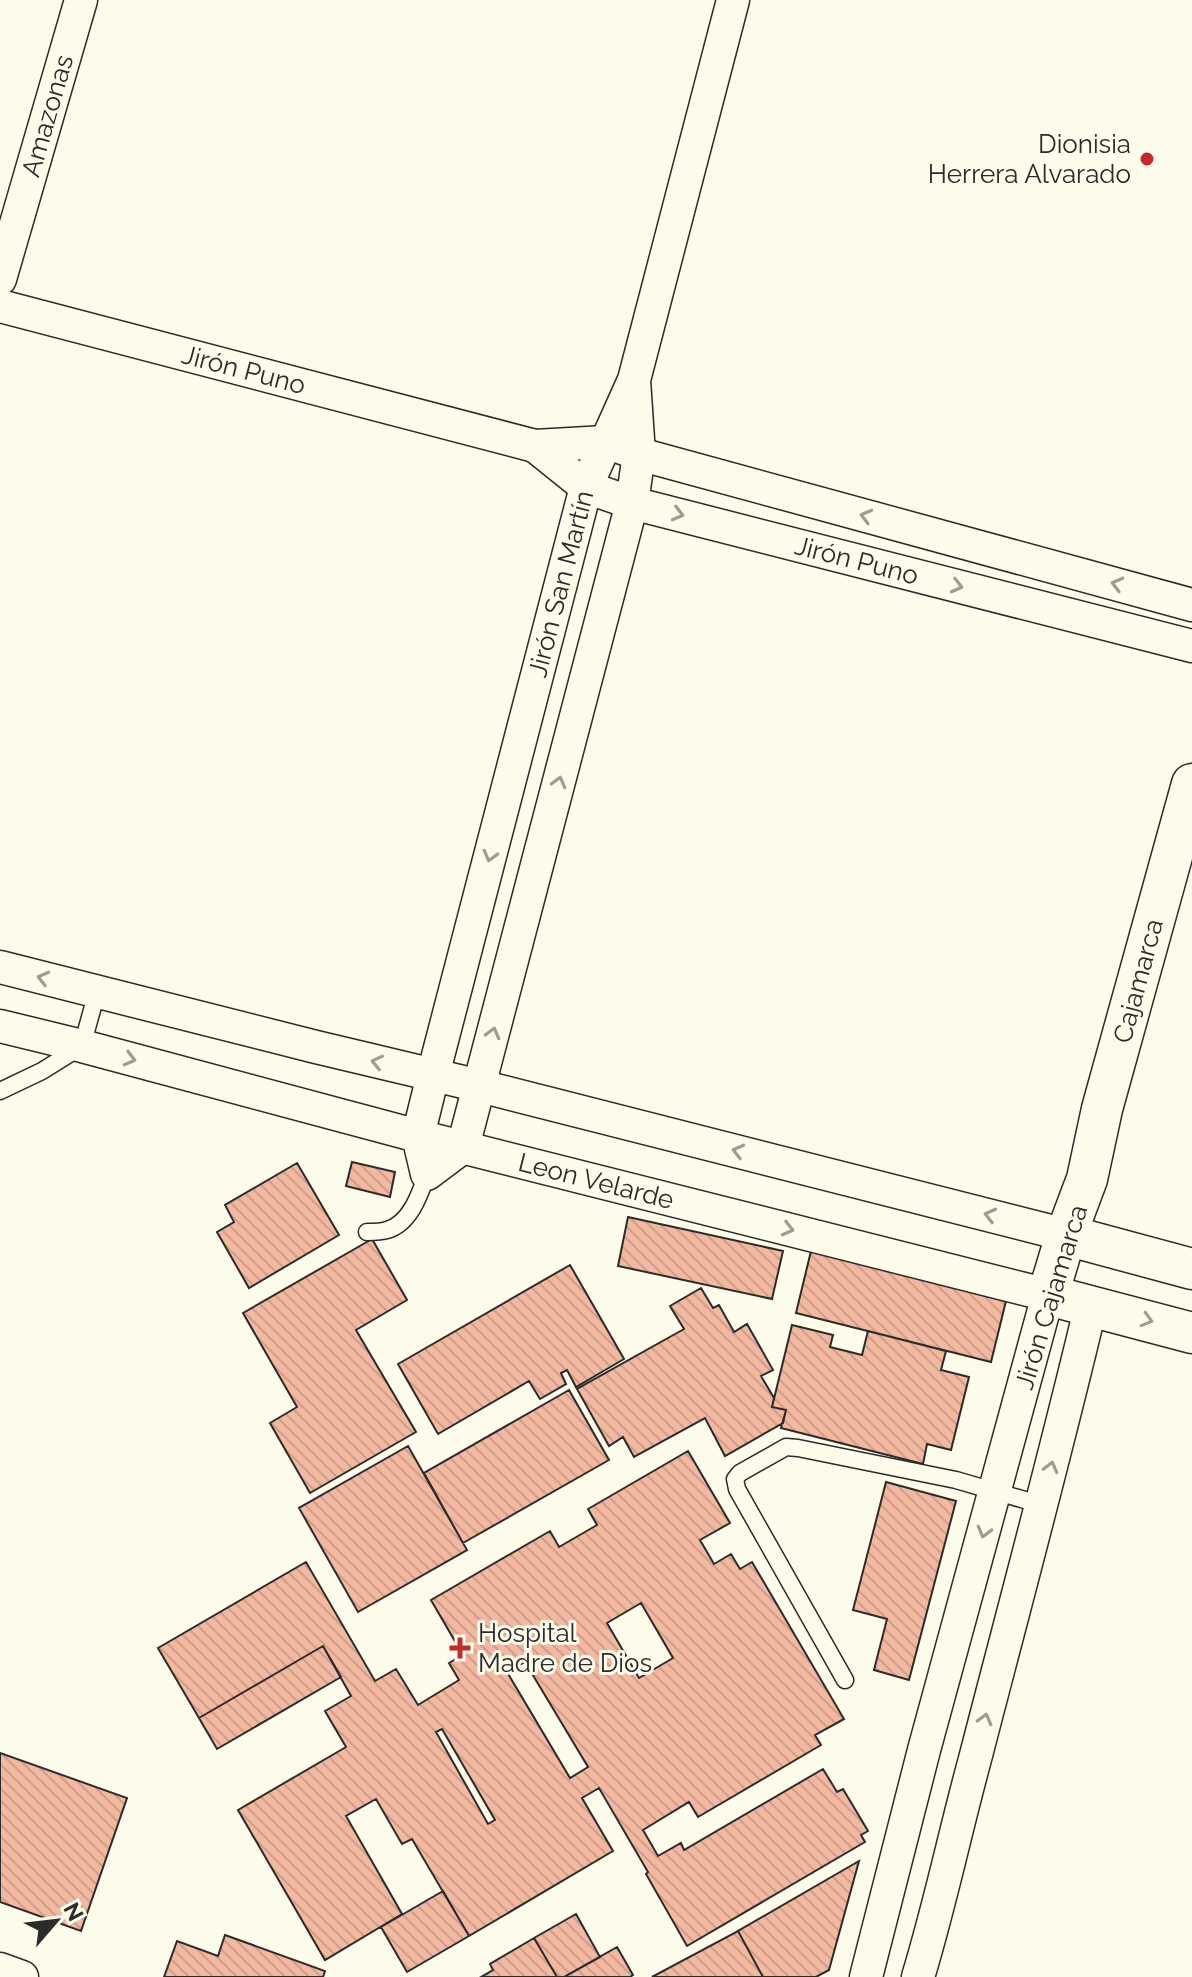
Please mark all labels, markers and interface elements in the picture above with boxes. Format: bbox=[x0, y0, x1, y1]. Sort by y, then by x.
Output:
street label: Amazonas bbox=[15, 51, 79, 180]
place label: Dionisia Herrera Alvarado bbox=[928, 129, 1131, 189]
marker: Dionisia Herrera Alvarado bbox=[1138, 150, 1156, 168]
street label: Jirón Puno bbox=[179, 339, 309, 400]
street label: Jirón San Martín bbox=[522, 487, 599, 680]
one-way arrow bbox=[671, 505, 685, 522]
one-way arrow bbox=[859, 508, 873, 525]
street label: Jirón Puno bbox=[792, 530, 922, 591]
one-way arrow bbox=[950, 576, 964, 593]
one-way arrow bbox=[1110, 577, 1124, 594]
one-way arrow bbox=[550, 775, 567, 789]
one-way arrow bbox=[483, 848, 500, 862]
street label: Cajamarca bbox=[1107, 916, 1169, 1046]
one-way arrow bbox=[37, 971, 51, 988]
one-way arrow bbox=[484, 1027, 501, 1041]
one-way arrow bbox=[122, 1049, 136, 1066]
one-way arrow bbox=[371, 1054, 384, 1071]
one-way arrow bbox=[731, 1144, 745, 1161]
street label: Leon Velarde bbox=[515, 1147, 677, 1215]
street label: Jirón Cajamarca bbox=[1009, 1201, 1093, 1393]
one-way arrow bbox=[984, 1208, 997, 1225]
one-way arrow bbox=[781, 1219, 795, 1236]
one-way arrow bbox=[1140, 1311, 1154, 1328]
one-way arrow bbox=[1041, 1461, 1058, 1475]
one-way arrow bbox=[976, 1525, 993, 1539]
place label: Hospital Madre de Dios bbox=[478, 1618, 652, 1678]
marker: Hospital Madre de Dios bbox=[449, 1637, 471, 1659]
one-way arrow bbox=[976, 1712, 992, 1726]
north arrow bbox=[16, 1881, 96, 1961]
text: N bbox=[58, 1898, 89, 1925]

